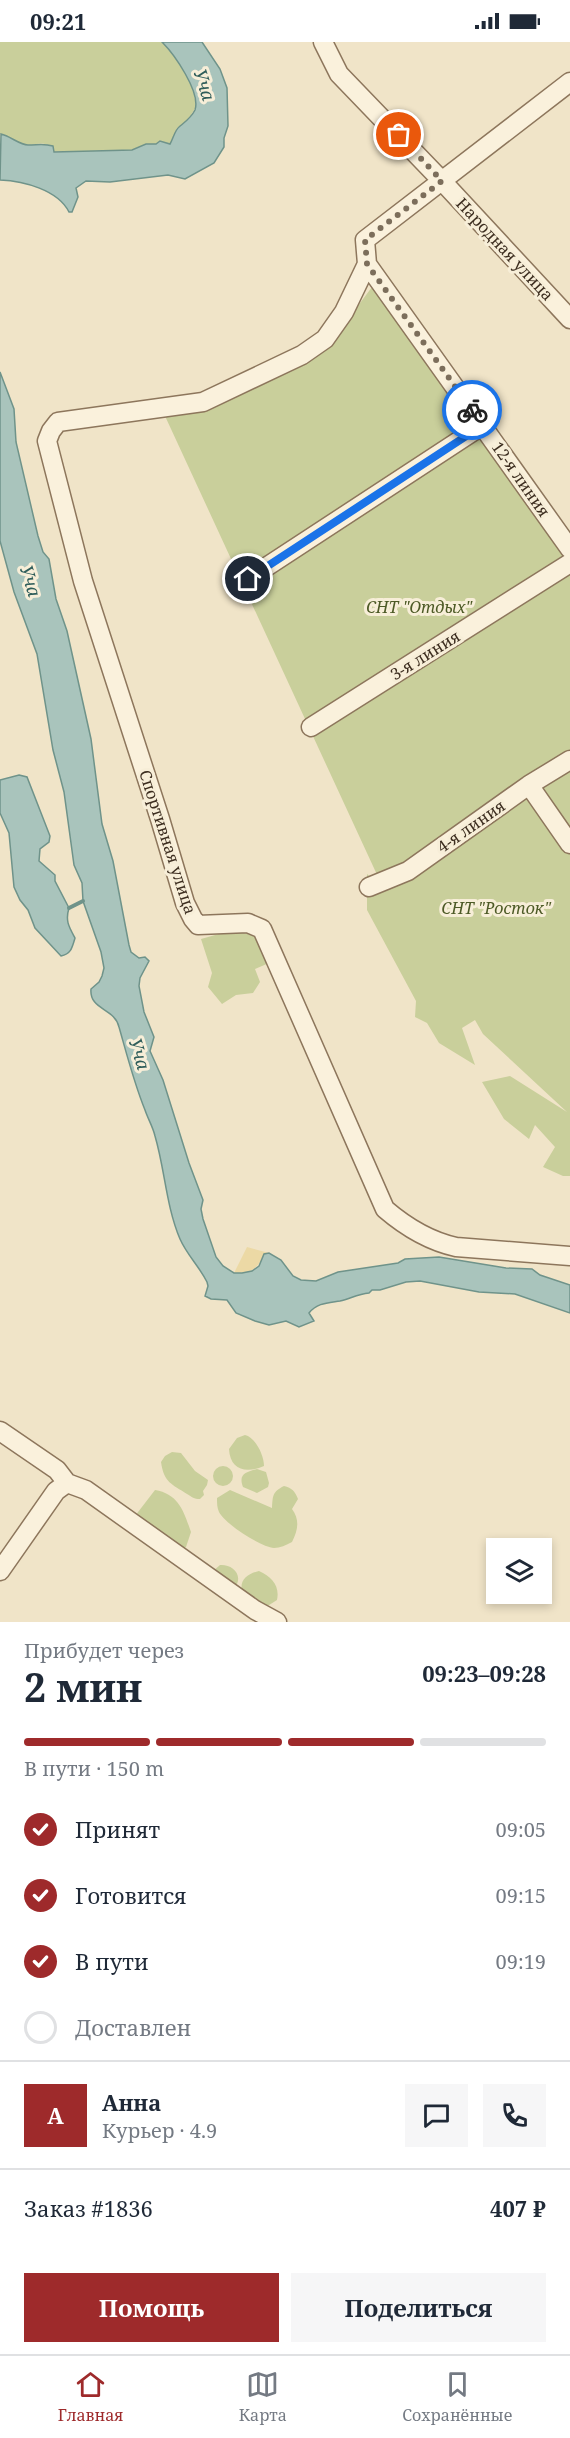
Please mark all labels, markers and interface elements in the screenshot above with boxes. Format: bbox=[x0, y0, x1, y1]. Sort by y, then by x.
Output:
text: 09:21 bbox=[30, 6, 86, 36]
water label: Уча bbox=[189, 66, 221, 104]
pin bbox=[373, 109, 424, 160]
icon: bag bbox=[382, 118, 415, 151]
street label: Народная улица bbox=[451, 193, 559, 305]
courier bbox=[442, 380, 502, 440]
icon: bike bbox=[456, 394, 489, 427]
street label: 12-я линия bbox=[487, 437, 555, 521]
pin bbox=[222, 553, 273, 604]
water label: Уча bbox=[15, 562, 47, 600]
icon: home bbox=[231, 562, 264, 595]
park label: СНТ "Отдых" bbox=[366, 596, 474, 618]
street label: 3-я линия bbox=[386, 625, 464, 685]
street label: Спортивная улица bbox=[134, 767, 202, 917]
street label: 4-я линия bbox=[433, 794, 509, 858]
park label: СНТ "Росток" bbox=[441, 897, 552, 919]
water label: Уча bbox=[124, 1035, 156, 1073]
map controls bbox=[486, 1538, 552, 1604]
button: layers bbox=[486, 1538, 552, 1604]
text: Прибудет через bbox=[24, 1637, 184, 1664]
text: 09:23–09:28 bbox=[422, 1658, 546, 1688]
text: 2 мин bbox=[24, 1660, 142, 1713]
text: В пути · 150 m bbox=[24, 1755, 164, 1782]
icon: check bbox=[24, 1813, 57, 1846]
text: Принят bbox=[75, 1814, 160, 1844]
text: 09:05 bbox=[496, 1816, 546, 1843]
icon: check bbox=[24, 1879, 57, 1912]
text: Готовится bbox=[75, 1880, 187, 1910]
text: 09:15 bbox=[496, 1882, 546, 1909]
icon: check bbox=[24, 1945, 57, 1978]
text: В пути bbox=[75, 1946, 149, 1976]
text: 09:19 bbox=[496, 1948, 546, 1975]
text: Доставлен bbox=[75, 2012, 191, 2042]
button: chat bbox=[405, 2084, 468, 2147]
button: phone bbox=[483, 2084, 546, 2147]
text: Анна bbox=[102, 2087, 161, 2117]
text: А bbox=[47, 2100, 64, 2130]
text: Курьер · 4.9 bbox=[102, 2117, 217, 2144]
text: Заказ #1836 bbox=[24, 2193, 153, 2223]
text: 407 ₽ bbox=[490, 2193, 546, 2223]
button: Помощь bbox=[24, 2273, 279, 2342]
button: Поделиться bbox=[291, 2273, 546, 2342]
tab: Главная bbox=[58, 2368, 123, 2426]
tab: Карта bbox=[239, 2368, 287, 2426]
tab: Сохранённые bbox=[402, 2368, 512, 2426]

